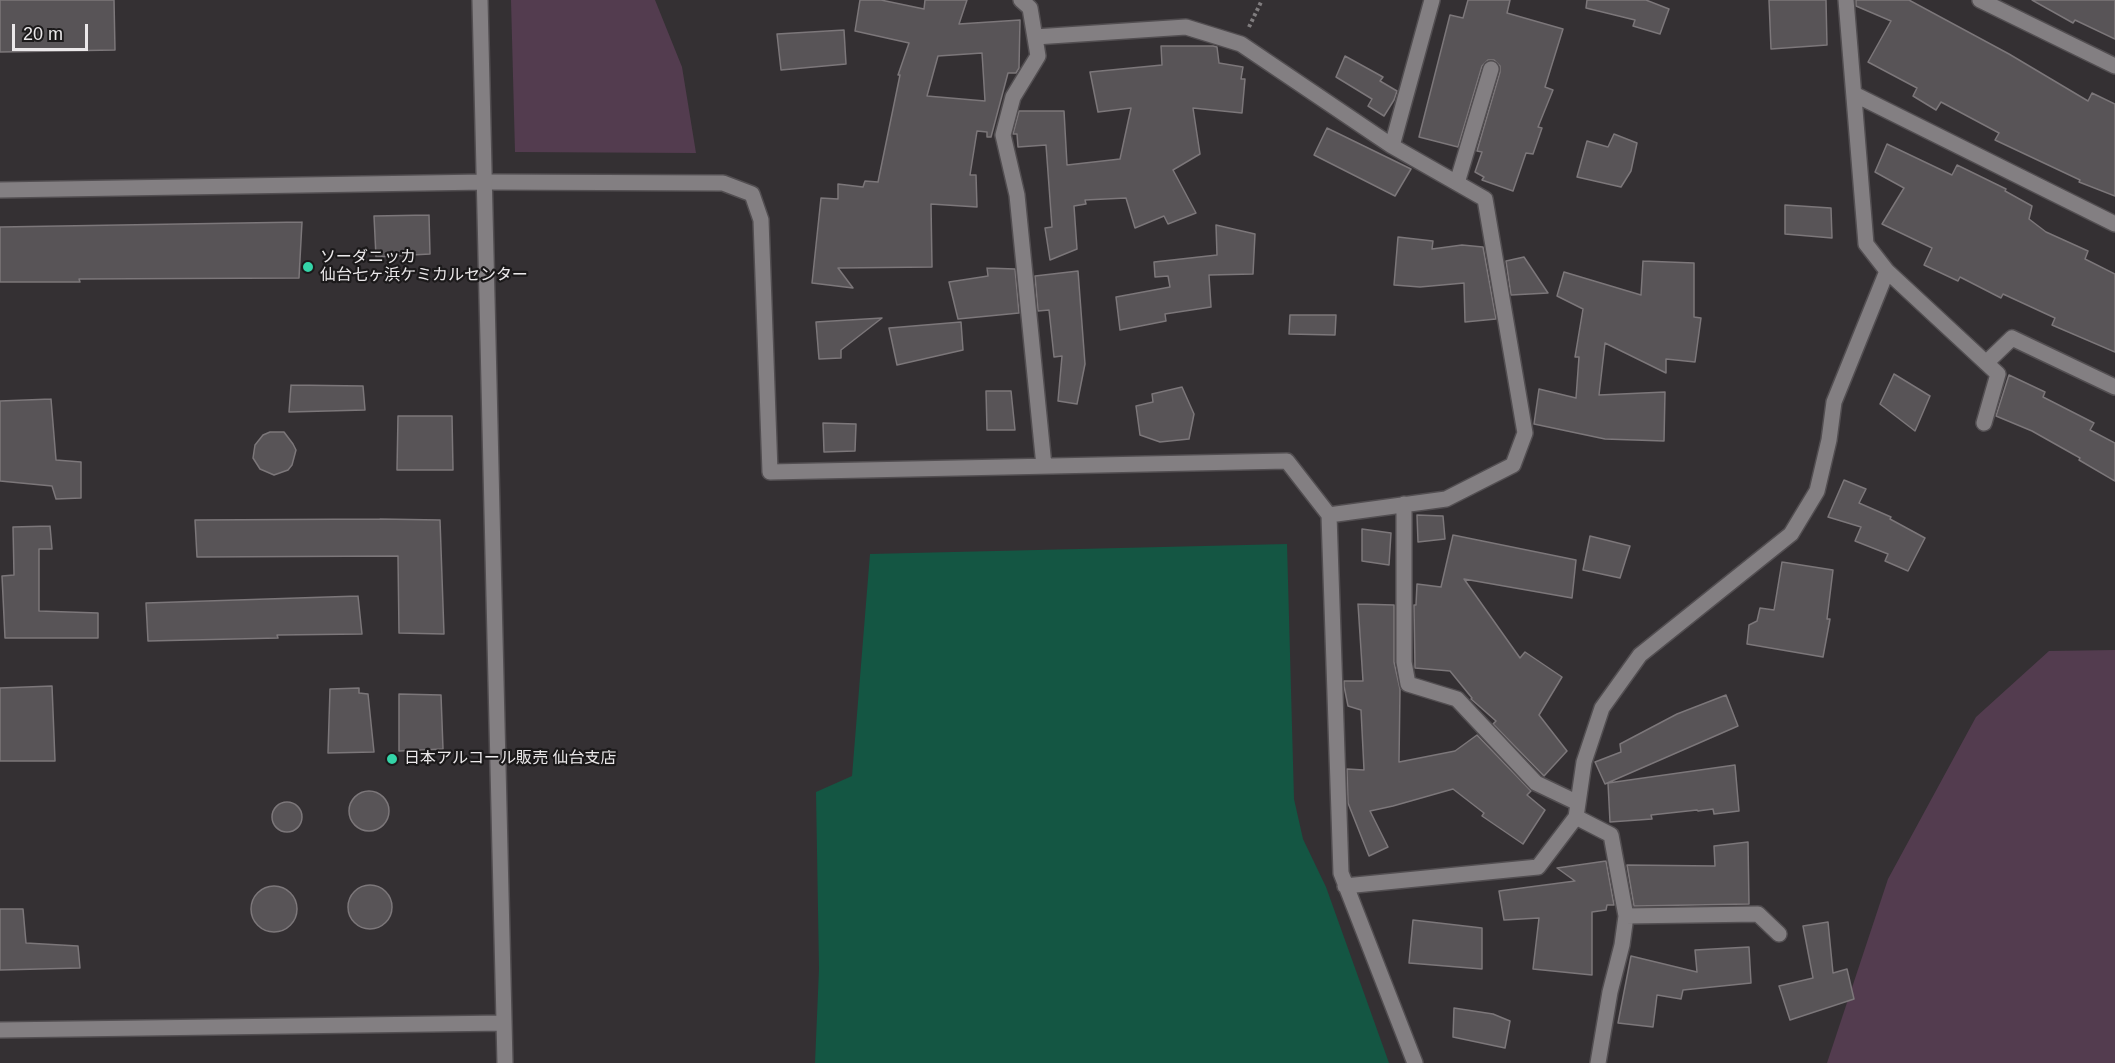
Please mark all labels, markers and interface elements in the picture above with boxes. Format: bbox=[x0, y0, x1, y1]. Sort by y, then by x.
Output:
scale bar bbox=[15, 12, 92, 50]
text: 20 m bbox=[23, 24, 63, 44]
place label: ソーダニッカ 仙台七ヶ浜ケミカルセンター bbox=[320, 248, 528, 286]
marker: ソーダニッカ 仙台七ヶ浜ケミカルセンター bbox=[301, 260, 315, 274]
place label: 日本アルコール販売 仙台支店 bbox=[404, 749, 616, 769]
marker: 日本アルコール販売 仙台支店 bbox=[385, 752, 399, 766]

